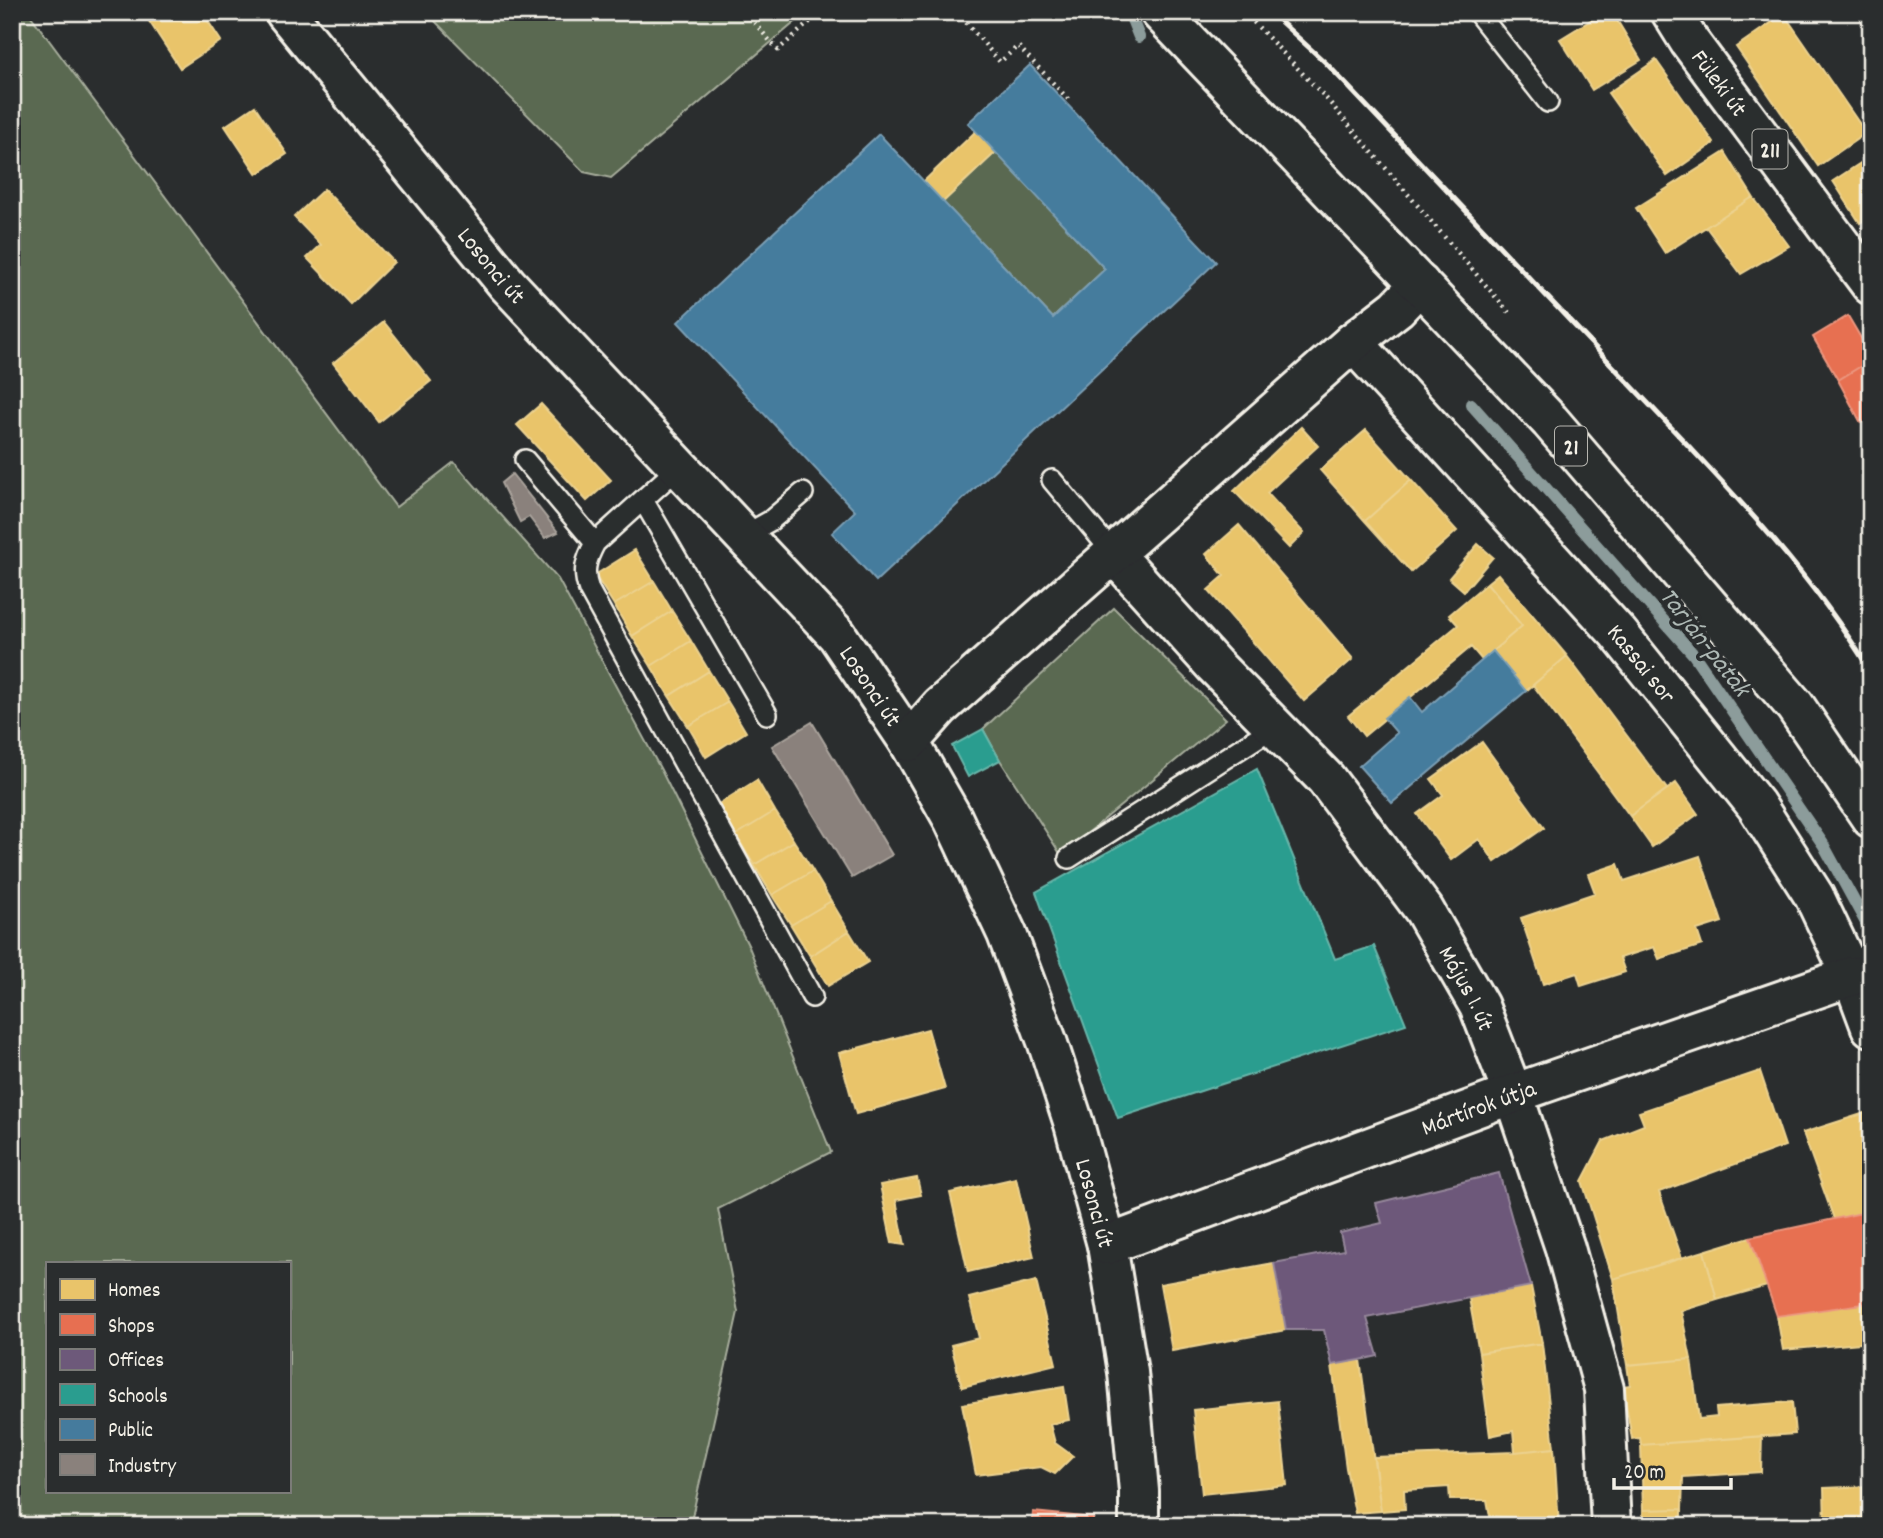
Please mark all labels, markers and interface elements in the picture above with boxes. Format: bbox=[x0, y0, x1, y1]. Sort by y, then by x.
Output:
street label: Füleki út bbox=[1681, 44, 1754, 125]
road number: 211 bbox=[1752, 130, 1788, 168]
street label: Losonci út bbox=[447, 221, 532, 313]
road number: 21 bbox=[1555, 426, 1587, 466]
water label: Tarján-patak bbox=[1649, 581, 1759, 707]
street label: Kassai sor bbox=[1598, 617, 1682, 712]
street label: Losonci út bbox=[829, 640, 908, 735]
street label: Május 1. út bbox=[1428, 940, 1501, 1036]
street label: Mártírok útja bbox=[1417, 1073, 1542, 1147]
street label: Losonci út bbox=[1064, 1155, 1121, 1252]
legend bbox=[46, 1262, 290, 1492]
text: Homes bbox=[108, 1277, 161, 1307]
text: Shops bbox=[108, 1313, 155, 1343]
text: Offices bbox=[108, 1347, 164, 1377]
text: Schools bbox=[108, 1383, 168, 1413]
text: Public bbox=[108, 1417, 153, 1447]
scale bar bbox=[1614, 1447, 1731, 1491]
text: Industry bbox=[108, 1453, 176, 1483]
text: 20 m bbox=[1624, 1459, 1664, 1489]

